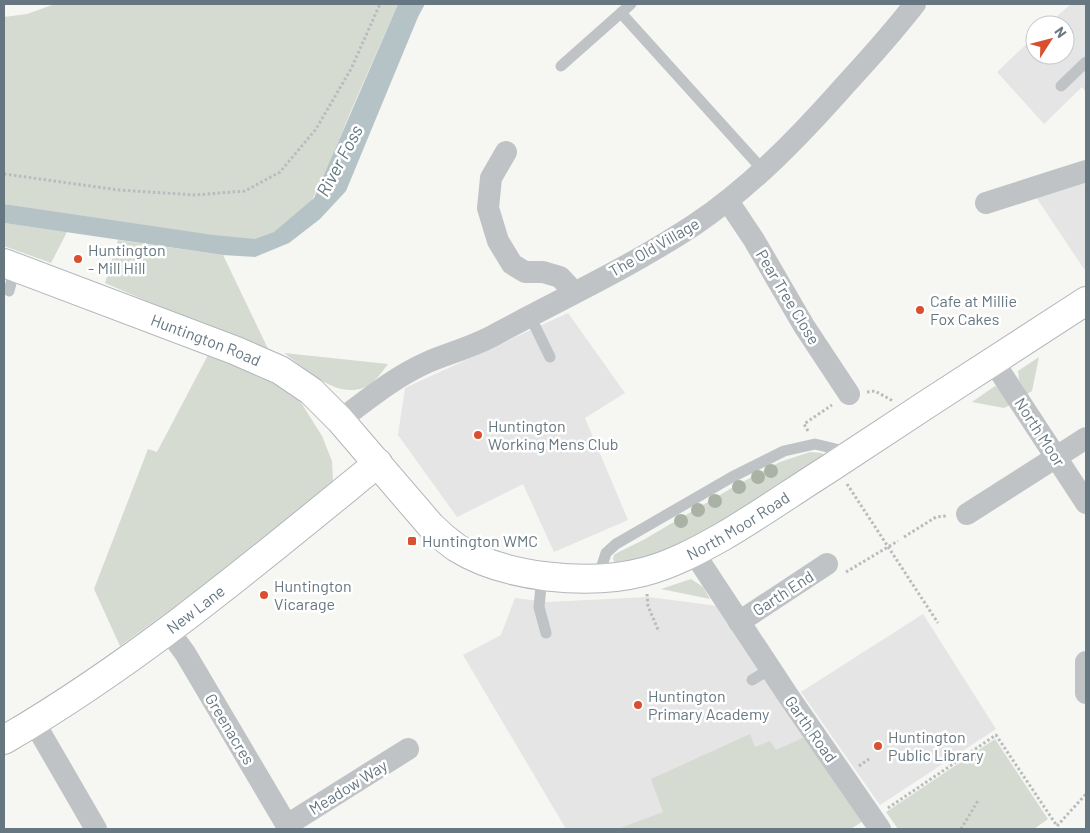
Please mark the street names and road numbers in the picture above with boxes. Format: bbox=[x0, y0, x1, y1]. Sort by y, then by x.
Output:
street label: The Old Village bbox=[605, 213, 702, 280]
street label: Pear Tree Close bbox=[753, 246, 824, 348]
street label: Huntington Road bbox=[148, 309, 264, 370]
street label: North Moor bbox=[1011, 394, 1070, 470]
street label: North Moor Road bbox=[683, 487, 793, 563]
street label: Garth End bbox=[749, 566, 817, 619]
street label: New Lane bbox=[162, 581, 228, 637]
street label: Greenacres bbox=[202, 690, 259, 768]
street label: Garth Road bbox=[782, 692, 841, 766]
street label: Meadow Way bbox=[305, 755, 391, 818]

